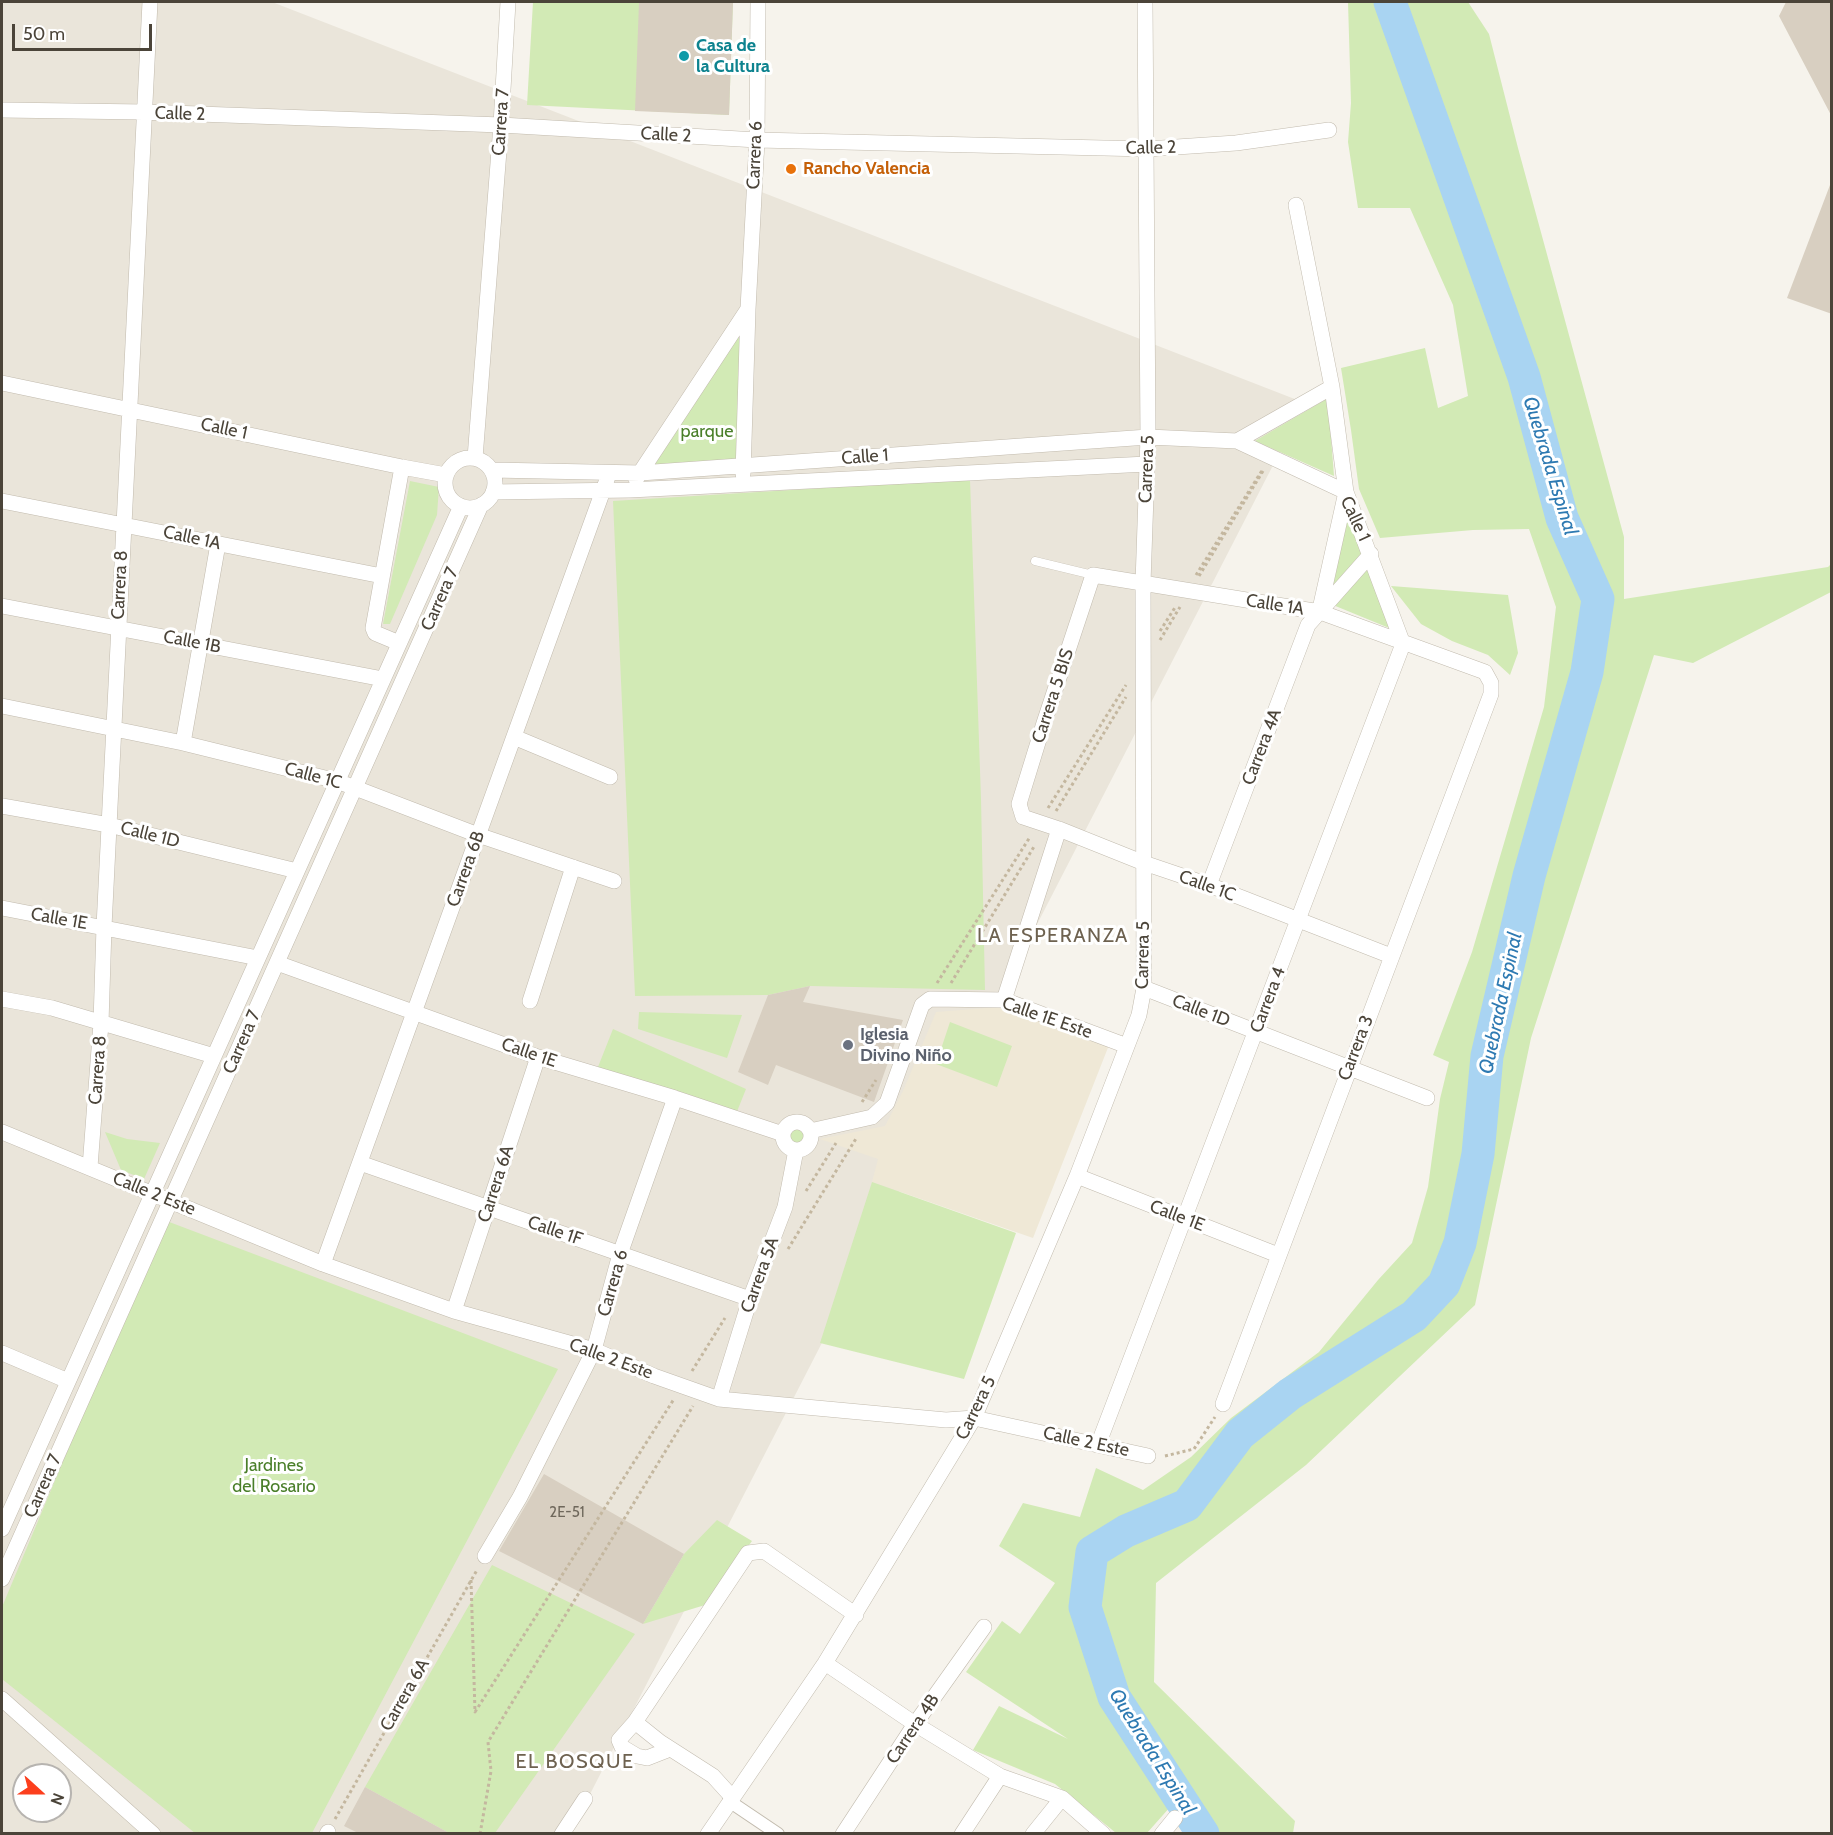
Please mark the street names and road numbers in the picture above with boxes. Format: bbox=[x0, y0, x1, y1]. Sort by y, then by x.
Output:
street label: Carrera 7 bbox=[488, 88, 514, 156]
street label: Calle 2 bbox=[154, 102, 206, 126]
street label: Carrera 6 bbox=[743, 120, 767, 190]
street label: Calle 2 bbox=[640, 123, 692, 147]
street label: Calle 2 bbox=[1125, 137, 1177, 159]
street label: Calle 1 bbox=[199, 414, 249, 444]
street label: Carrera 5 bbox=[1135, 435, 1159, 503]
street label: Calle 1 bbox=[841, 445, 889, 469]
street label: Calle 1 bbox=[1335, 493, 1375, 545]
street label: Calle 1A bbox=[161, 521, 223, 555]
street label: Carrera 8 bbox=[107, 550, 133, 620]
street label: Carrera 7 bbox=[416, 564, 464, 634]
street label: Calle 1A bbox=[1244, 590, 1306, 620]
street label: Calle 1B bbox=[161, 626, 223, 658]
street label: Carrera 5 BIS bbox=[1028, 646, 1078, 746]
street label: Carrera 4A bbox=[1238, 706, 1286, 788]
street label: Calle 1C bbox=[282, 758, 344, 794]
street label: Calle 1D bbox=[118, 817, 182, 853]
street label: Carrera 6B bbox=[442, 828, 490, 910]
street label: Calle 1C bbox=[1176, 866, 1238, 906]
street label: Calle 1E bbox=[29, 903, 89, 935]
street label: Carrera 5 bbox=[1132, 921, 1154, 989]
street label: Carrera 4 bbox=[1246, 964, 1290, 1036]
street label: Calle 1D bbox=[1169, 990, 1233, 1032]
street label: Calle 1E Este bbox=[999, 993, 1095, 1043]
street label: Carrera 7 bbox=[218, 1007, 266, 1077]
street label: Carrera 3 bbox=[1334, 1012, 1378, 1084]
street label: Calle 1E bbox=[498, 1033, 560, 1073]
street label: Carrera 8 bbox=[85, 1035, 111, 1105]
street label: Carrera 6A bbox=[473, 1143, 519, 1225]
street label: Calle 2 Este bbox=[109, 1168, 199, 1220]
street label: Calle 1E bbox=[1146, 1196, 1208, 1236]
street label: Calle 1F bbox=[525, 1212, 585, 1250]
street label: Carrera 5A bbox=[736, 1234, 784, 1316]
street label: Carrera 6 bbox=[593, 1247, 633, 1319]
street label: Calle 2 Este bbox=[566, 1334, 656, 1384]
street label: Carrera 5 bbox=[951, 1373, 1001, 1443]
street label: Calle 2 Este bbox=[1041, 1422, 1131, 1462]
street label: Carrera 7 bbox=[19, 1451, 67, 1521]
street label: Carrera 6A bbox=[376, 1655, 434, 1735]
street label: Carrera 4B bbox=[882, 1690, 944, 1768]

